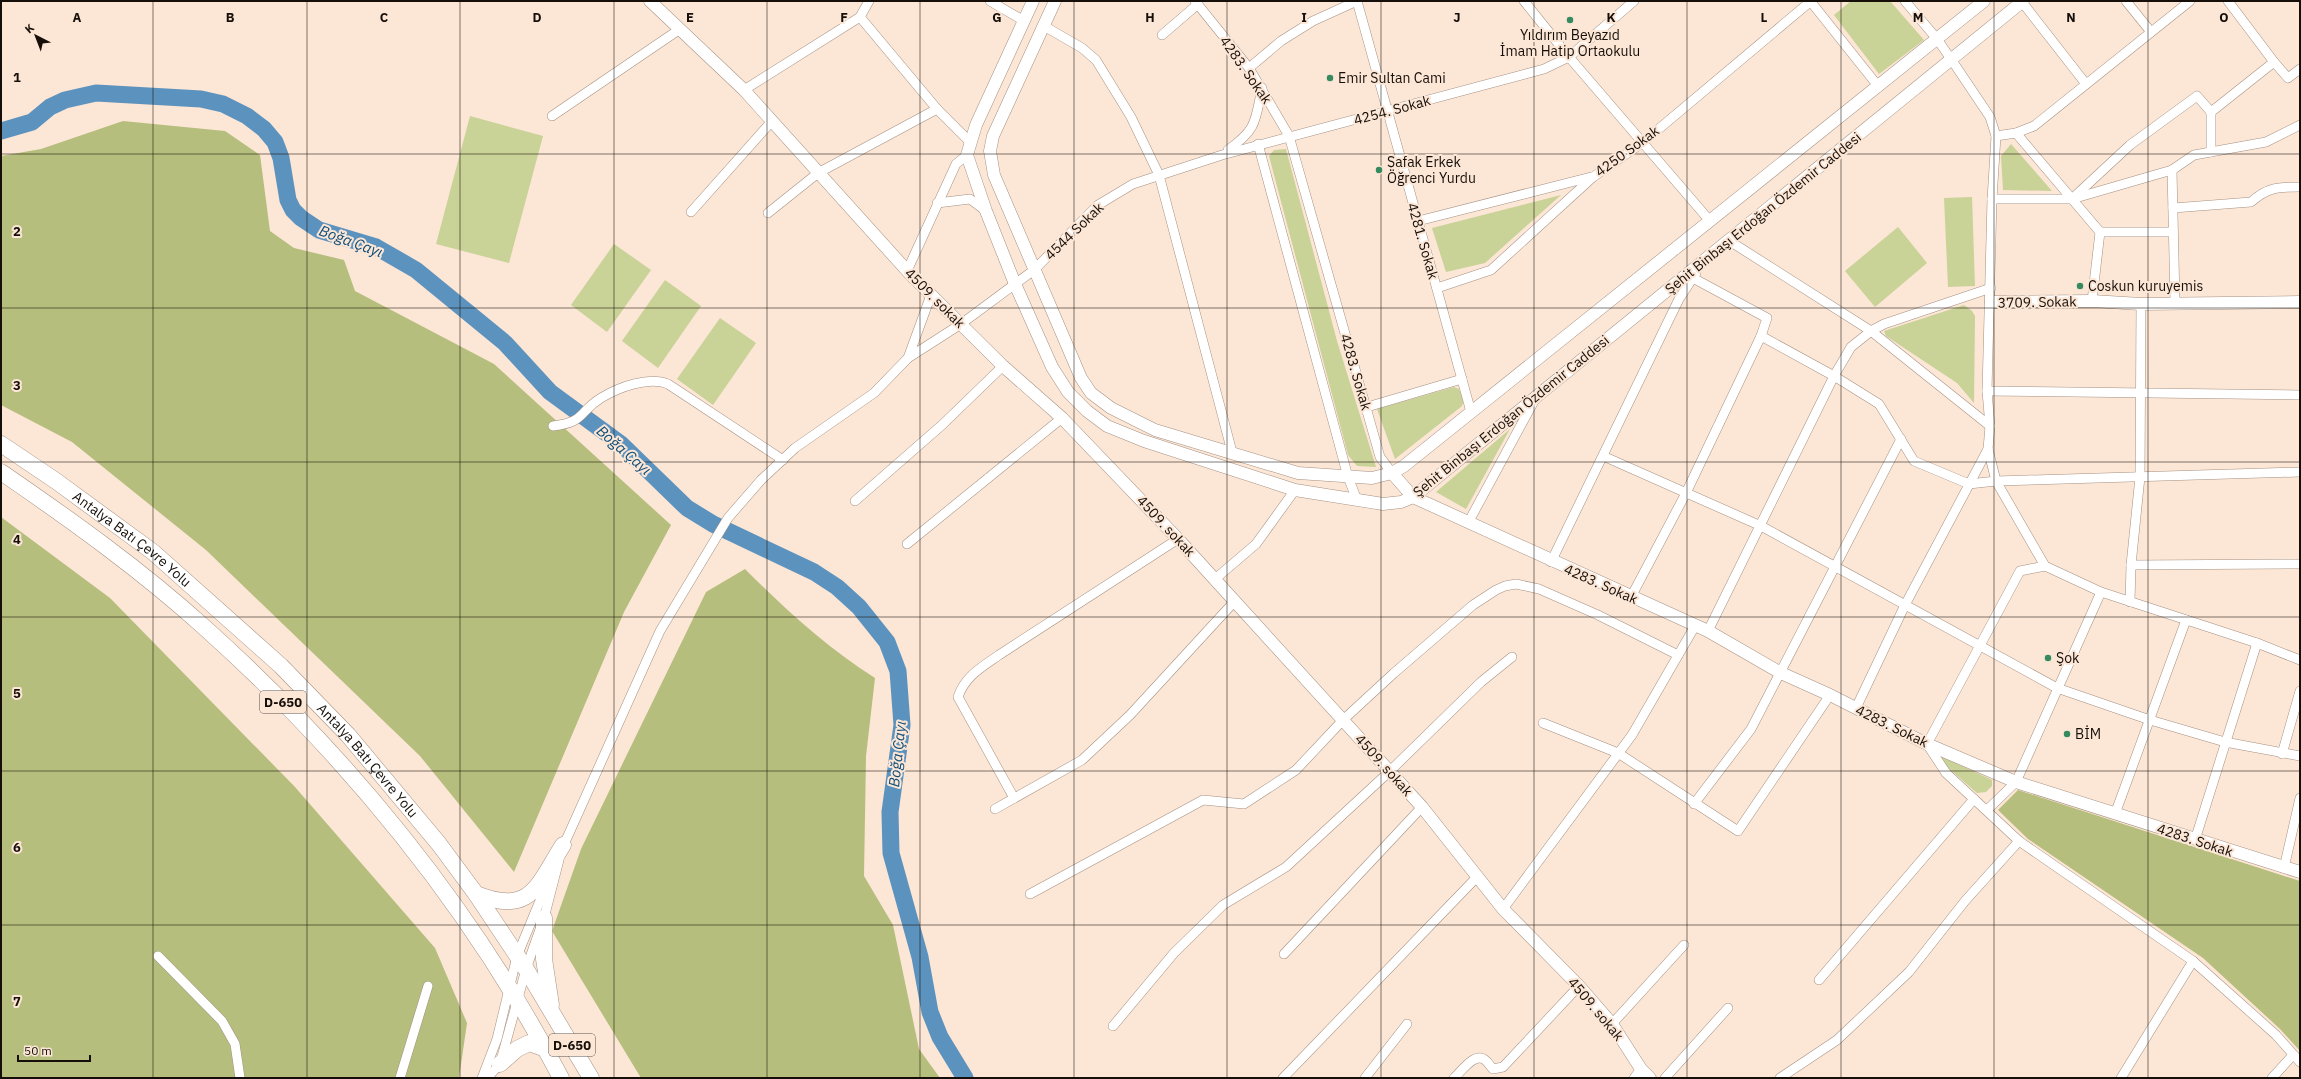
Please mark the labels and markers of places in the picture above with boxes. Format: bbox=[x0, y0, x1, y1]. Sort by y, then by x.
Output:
marker: Yıldırım Beyazıd İmam Hatip Ortaokulu bbox=[1565, 15, 1575, 25]
place label: Yıldırım Beyazıd İmam Hatip Ortaokulu bbox=[1500, 26, 1640, 60]
place label: Emir Sultan Cami bbox=[1338, 69, 1446, 87]
marker: Emir Sultan Cami bbox=[1325, 73, 1335, 83]
place label: Şafak Erkek Öğrenci Yurdu bbox=[1387, 153, 1476, 187]
marker: Şafak Erkek Öğrenci Yurdu bbox=[1374, 165, 1384, 175]
place label: Coskun kuruyemis bbox=[2088, 277, 2203, 295]
marker: Coskun kuruyemis bbox=[2075, 281, 2085, 291]
place label: Şok bbox=[2056, 649, 2080, 667]
marker: Şok bbox=[2043, 653, 2053, 663]
place label: BİM bbox=[2075, 725, 2101, 743]
marker: BİM bbox=[2062, 729, 2072, 739]

